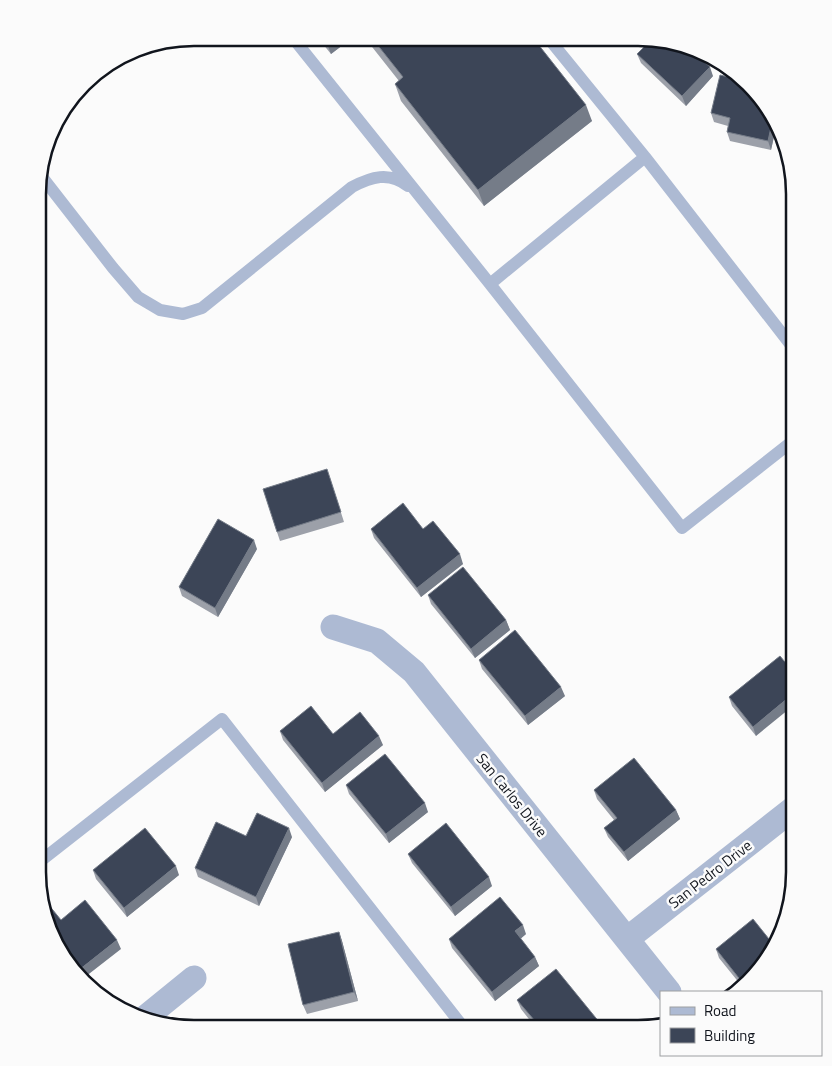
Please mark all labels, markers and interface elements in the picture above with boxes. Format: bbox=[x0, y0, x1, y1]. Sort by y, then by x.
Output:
street label: San Carlos Drive bbox=[471, 748, 553, 842]
street label: San Pedro Drive bbox=[663, 834, 757, 914]
legend bbox=[660, 991, 822, 1056]
text: Road bbox=[704, 999, 736, 1022]
text: Building bbox=[704, 1024, 755, 1047]

